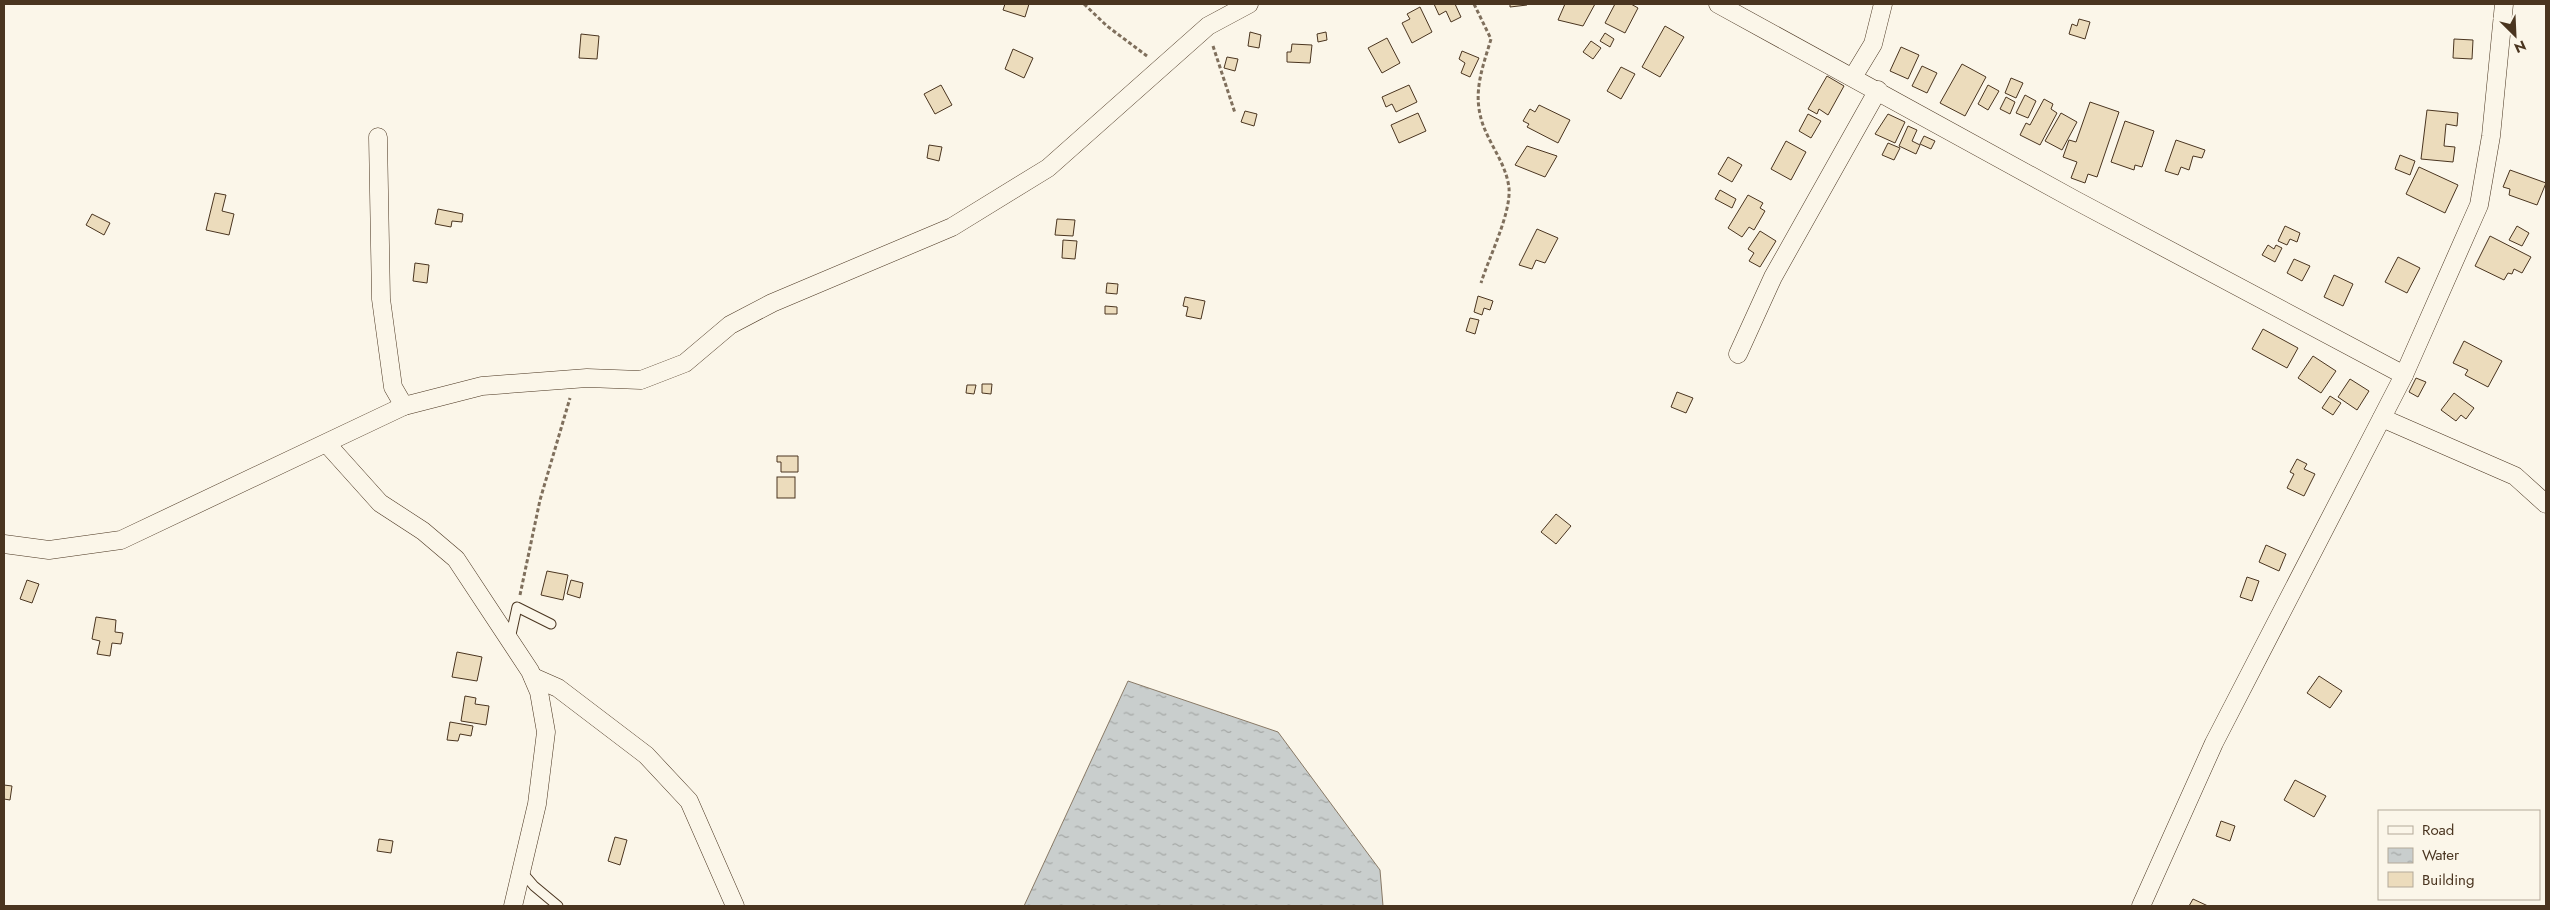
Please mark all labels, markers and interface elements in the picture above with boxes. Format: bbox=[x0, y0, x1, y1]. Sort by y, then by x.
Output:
north arrow bbox=[2490, 10, 2540, 60]
text: N bbox=[2511, 35, 2529, 58]
legend bbox=[2378, 810, 2540, 900]
text: Road bbox=[2422, 819, 2454, 841]
text: Water bbox=[2422, 844, 2460, 866]
text: Building bbox=[2422, 869, 2474, 891]

